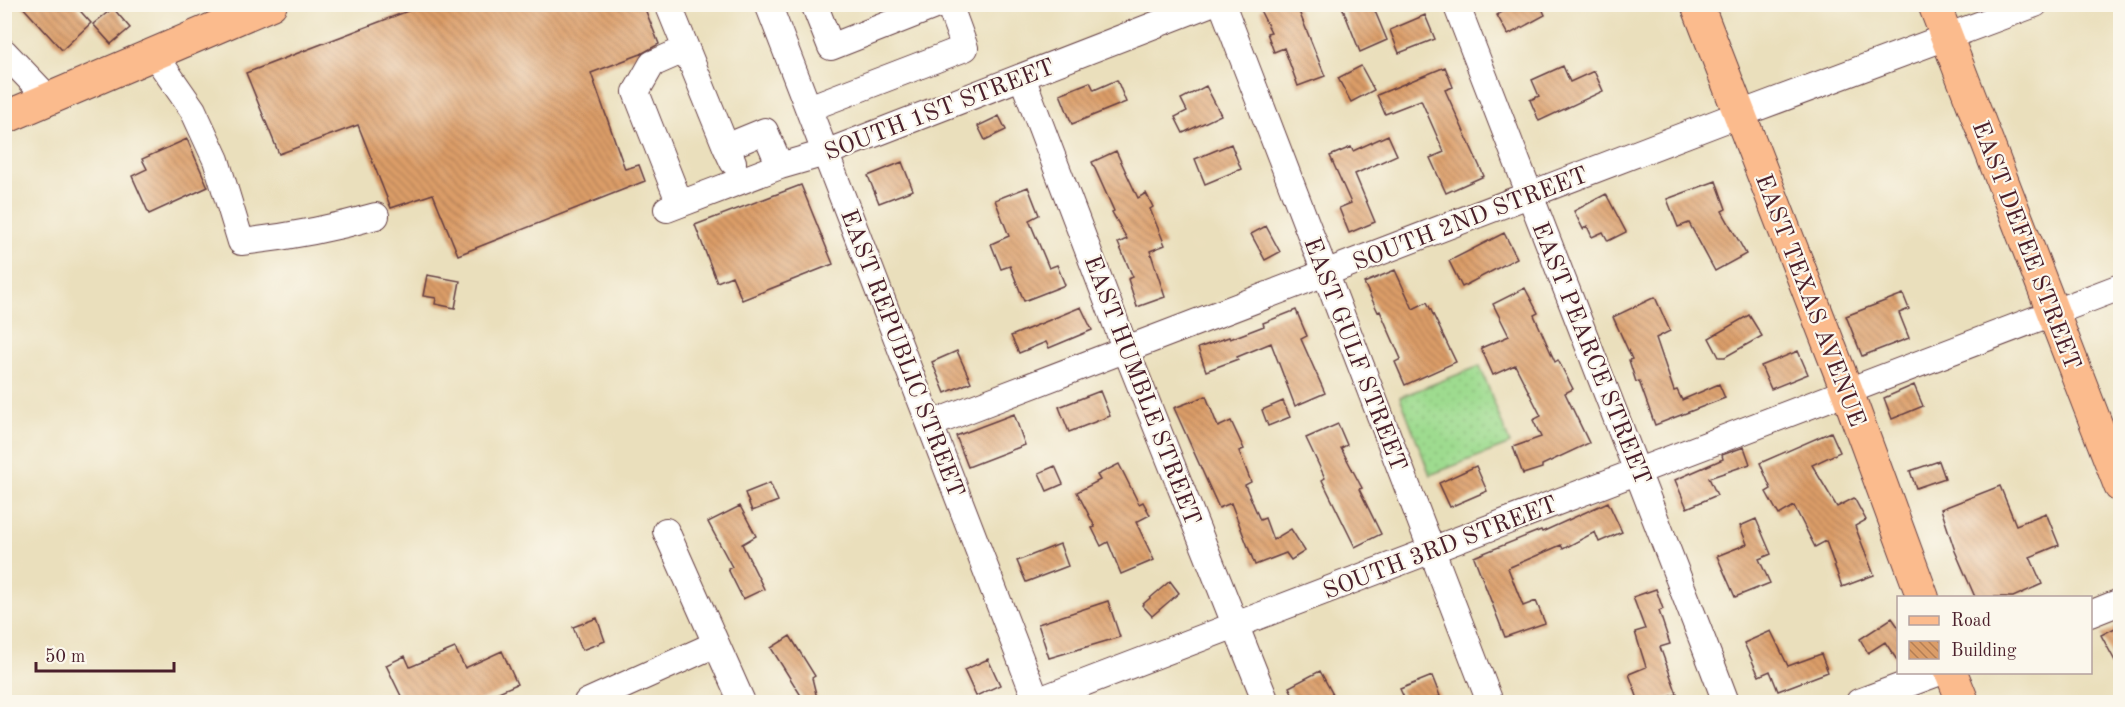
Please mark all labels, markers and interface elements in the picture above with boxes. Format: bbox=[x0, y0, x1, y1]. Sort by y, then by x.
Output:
street label: SOUTH 1ST STREET bbox=[821, 56, 1058, 166]
street label: EAST DEFEE STREET bbox=[1967, 118, 2084, 373]
street label: SOUTH 2ND STREET bbox=[1350, 164, 1592, 276]
street label: EAST TEXAS AVENUE bbox=[1750, 171, 1868, 430]
street label: EAST REPUBLIC STREET bbox=[835, 206, 967, 501]
street label: EAST PEARCE STREET bbox=[1526, 219, 1654, 488]
street label: EAST GULF STREET bbox=[1298, 235, 1410, 475]
street label: EAST HUMBLE STREET bbox=[1079, 253, 1204, 529]
street label: SOUTH 3RD STREET bbox=[1320, 493, 1561, 605]
legend bbox=[1897, 596, 2092, 674]
text: Road bbox=[1951, 612, 1991, 630]
scale bar bbox=[36, 635, 174, 673]
text: Building bbox=[1951, 642, 2017, 660]
text: 50 m bbox=[45, 648, 85, 666]

